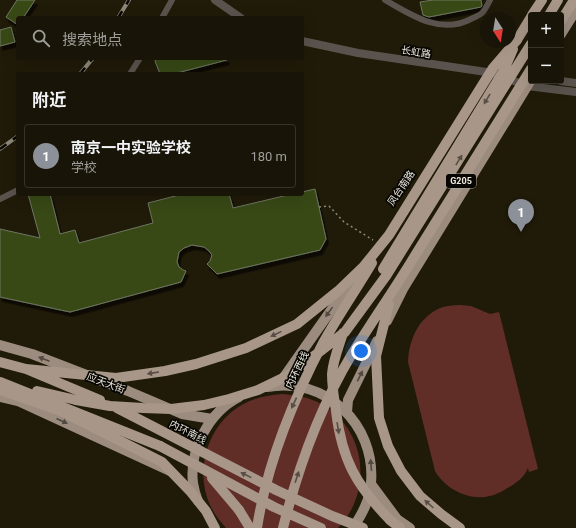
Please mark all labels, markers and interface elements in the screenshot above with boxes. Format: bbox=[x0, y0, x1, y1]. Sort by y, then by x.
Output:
north arrow bbox=[480, 12, 516, 48]
map controls bbox=[528, 12, 564, 84]
button: + bbox=[528, 12, 564, 48]
search box bbox=[16, 16, 304, 60]
icon: search bbox=[30, 27, 52, 49]
text: 搜索地点 bbox=[62, 31, 122, 49]
street label: 长虹路 bbox=[400, 44, 432, 60]
button: − bbox=[528, 48, 564, 84]
text: 附近 bbox=[32, 90, 66, 110]
one-way arrow bbox=[483, 93, 490, 105]
text: 南京一中实验学校 bbox=[71, 139, 191, 157]
text: 1 bbox=[42, 149, 50, 164]
text: 180 m bbox=[250, 149, 287, 164]
one-way arrow bbox=[456, 154, 463, 166]
text: 学校 bbox=[71, 160, 97, 175]
street label: 凤台南路 bbox=[385, 168, 417, 208]
road number: G205 bbox=[446, 174, 476, 188]
pin: 1 bbox=[508, 199, 534, 232]
one-way arrow bbox=[325, 307, 333, 318]
one-way arrow bbox=[271, 331, 282, 337]
your location bbox=[351, 341, 371, 361]
street label: 内环西线 bbox=[283, 350, 311, 390]
one-way arrow bbox=[38, 355, 50, 361]
one-way arrow bbox=[357, 370, 363, 382]
street label: 应天大街 bbox=[85, 371, 127, 395]
one-way arrow bbox=[147, 371, 159, 377]
one-way arrow bbox=[291, 398, 297, 409]
one-way arrow bbox=[57, 418, 68, 424]
street label: 内环南线 bbox=[168, 418, 208, 446]
one-way arrow bbox=[335, 422, 341, 434]
one-way arrow bbox=[367, 459, 374, 471]
one-way arrow bbox=[295, 471, 301, 483]
one-way arrow bbox=[240, 472, 252, 478]
one-way arrow bbox=[425, 500, 434, 509]

